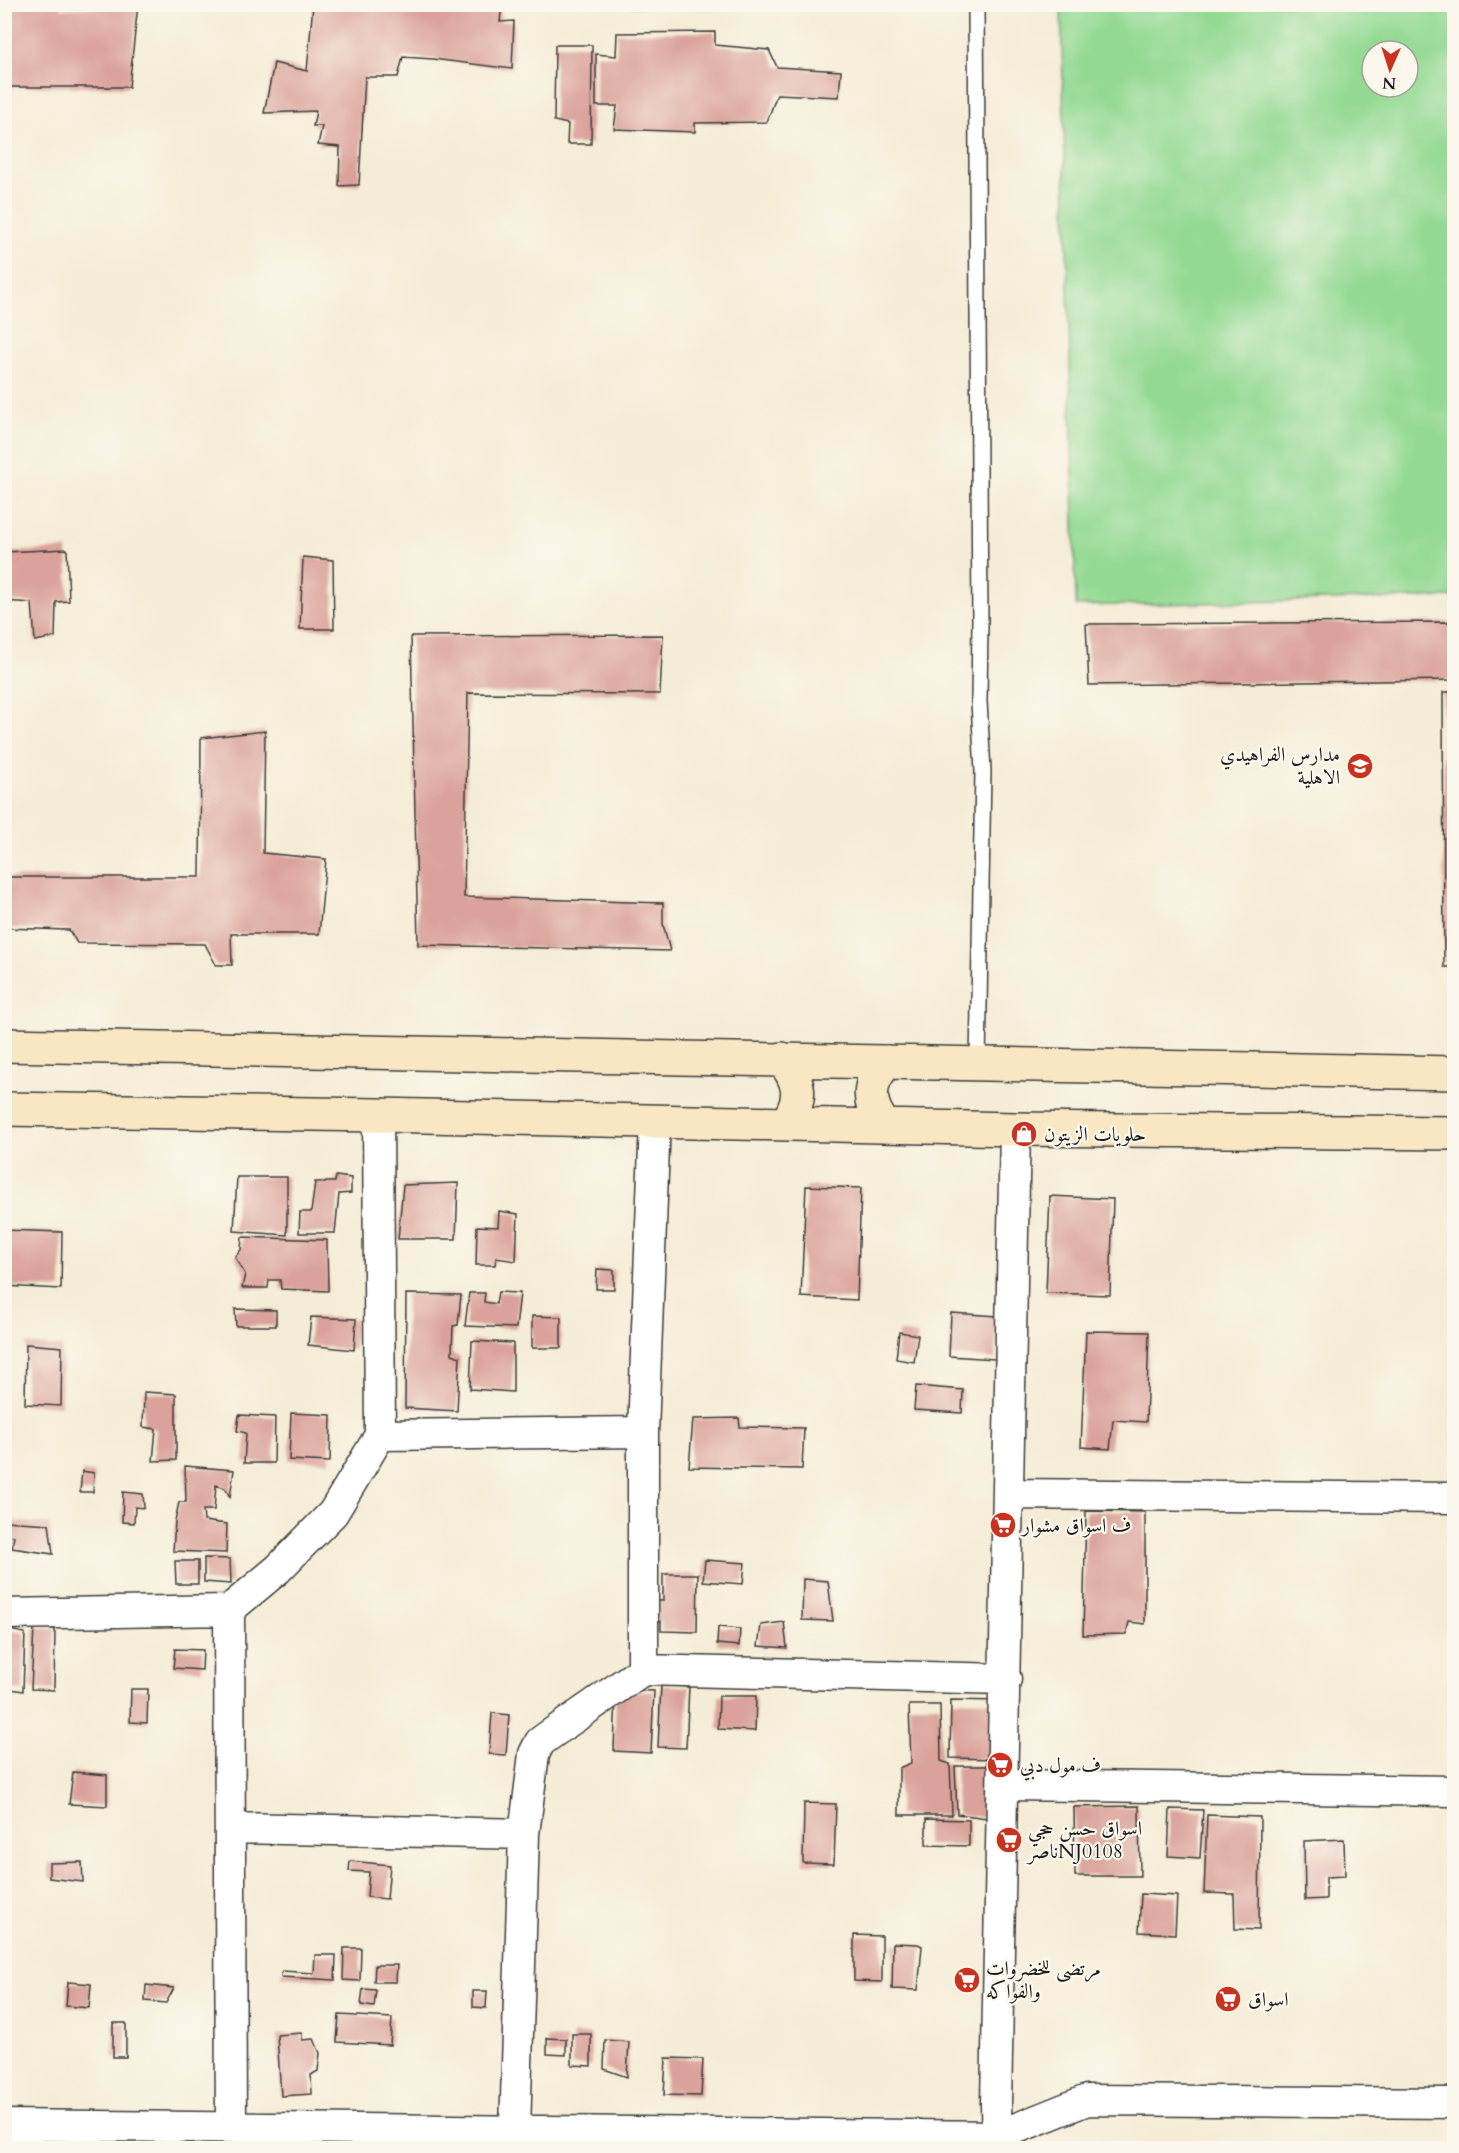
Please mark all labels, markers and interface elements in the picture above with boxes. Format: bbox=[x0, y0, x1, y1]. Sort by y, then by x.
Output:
north arrow bbox=[1360, 39, 1420, 99]
text: N bbox=[1382, 72, 1397, 94]
place label: مدارس الفراهيدي الاهلية bbox=[1220, 741, 1340, 791]
school or university icon: مدارس الفراهيدي الاهلية bbox=[1345, 751, 1375, 781]
shop icon: حلويات الزيتون bbox=[1009, 1119, 1039, 1149]
place label: حلويات الزيتون bbox=[1044, 1121, 1146, 1148]
supermarket icon: ف اسواق مشوار bbox=[988, 1510, 1018, 1540]
place label: ف اسواق مشوار bbox=[1020, 1512, 1131, 1539]
supermarket icon: ف مول دبي bbox=[985, 1750, 1015, 1780]
place label: ف مول دبي bbox=[1020, 1752, 1101, 1781]
place label: اسواق حسن حجي ناصرNJ0108 bbox=[1026, 1815, 1142, 1865]
supermarket icon: اسواق حسن حجي ناصرNJ0108 bbox=[994, 1825, 1024, 1855]
place label: مرتضى للخضروات والفواكه bbox=[986, 1955, 1101, 2005]
supermarket icon: مرتضى للخضروات والفواكه bbox=[952, 1965, 982, 1995]
supermarket icon: اسواق bbox=[1213, 1984, 1243, 2014]
place label: اسواق bbox=[1248, 1986, 1289, 2013]

